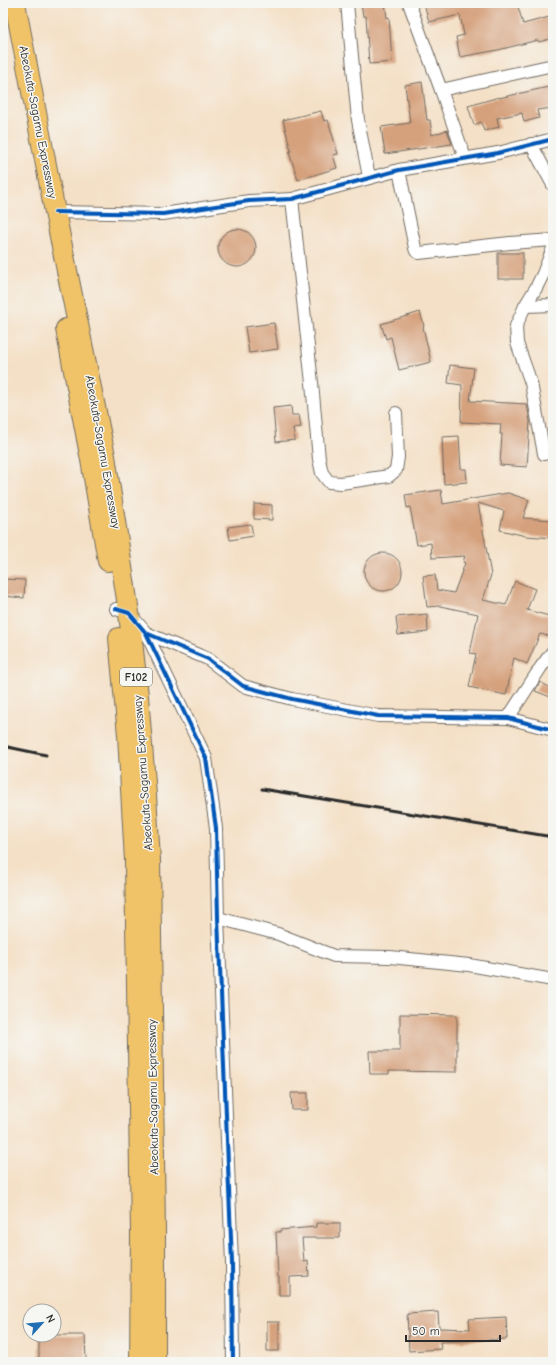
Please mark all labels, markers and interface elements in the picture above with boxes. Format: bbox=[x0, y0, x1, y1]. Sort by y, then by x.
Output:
street label: Abeokuta-Sagamu Expressway bbox=[16, 44, 60, 200]
street label: Abeokuta-Sagamu Expressway bbox=[83, 374, 124, 530]
road number: F102 bbox=[120, 668, 152, 686]
street label: Abeokuta-Sagamu Expressway bbox=[131, 694, 155, 851]
street label: Abeokuta-Sagamu Expressway bbox=[145, 1018, 161, 1175]
north arrow bbox=[22, 1303, 62, 1343]
text: N bbox=[43, 1313, 58, 1325]
scale bar bbox=[406, 1317, 500, 1343]
text: 50 m bbox=[412, 1324, 440, 1338]

